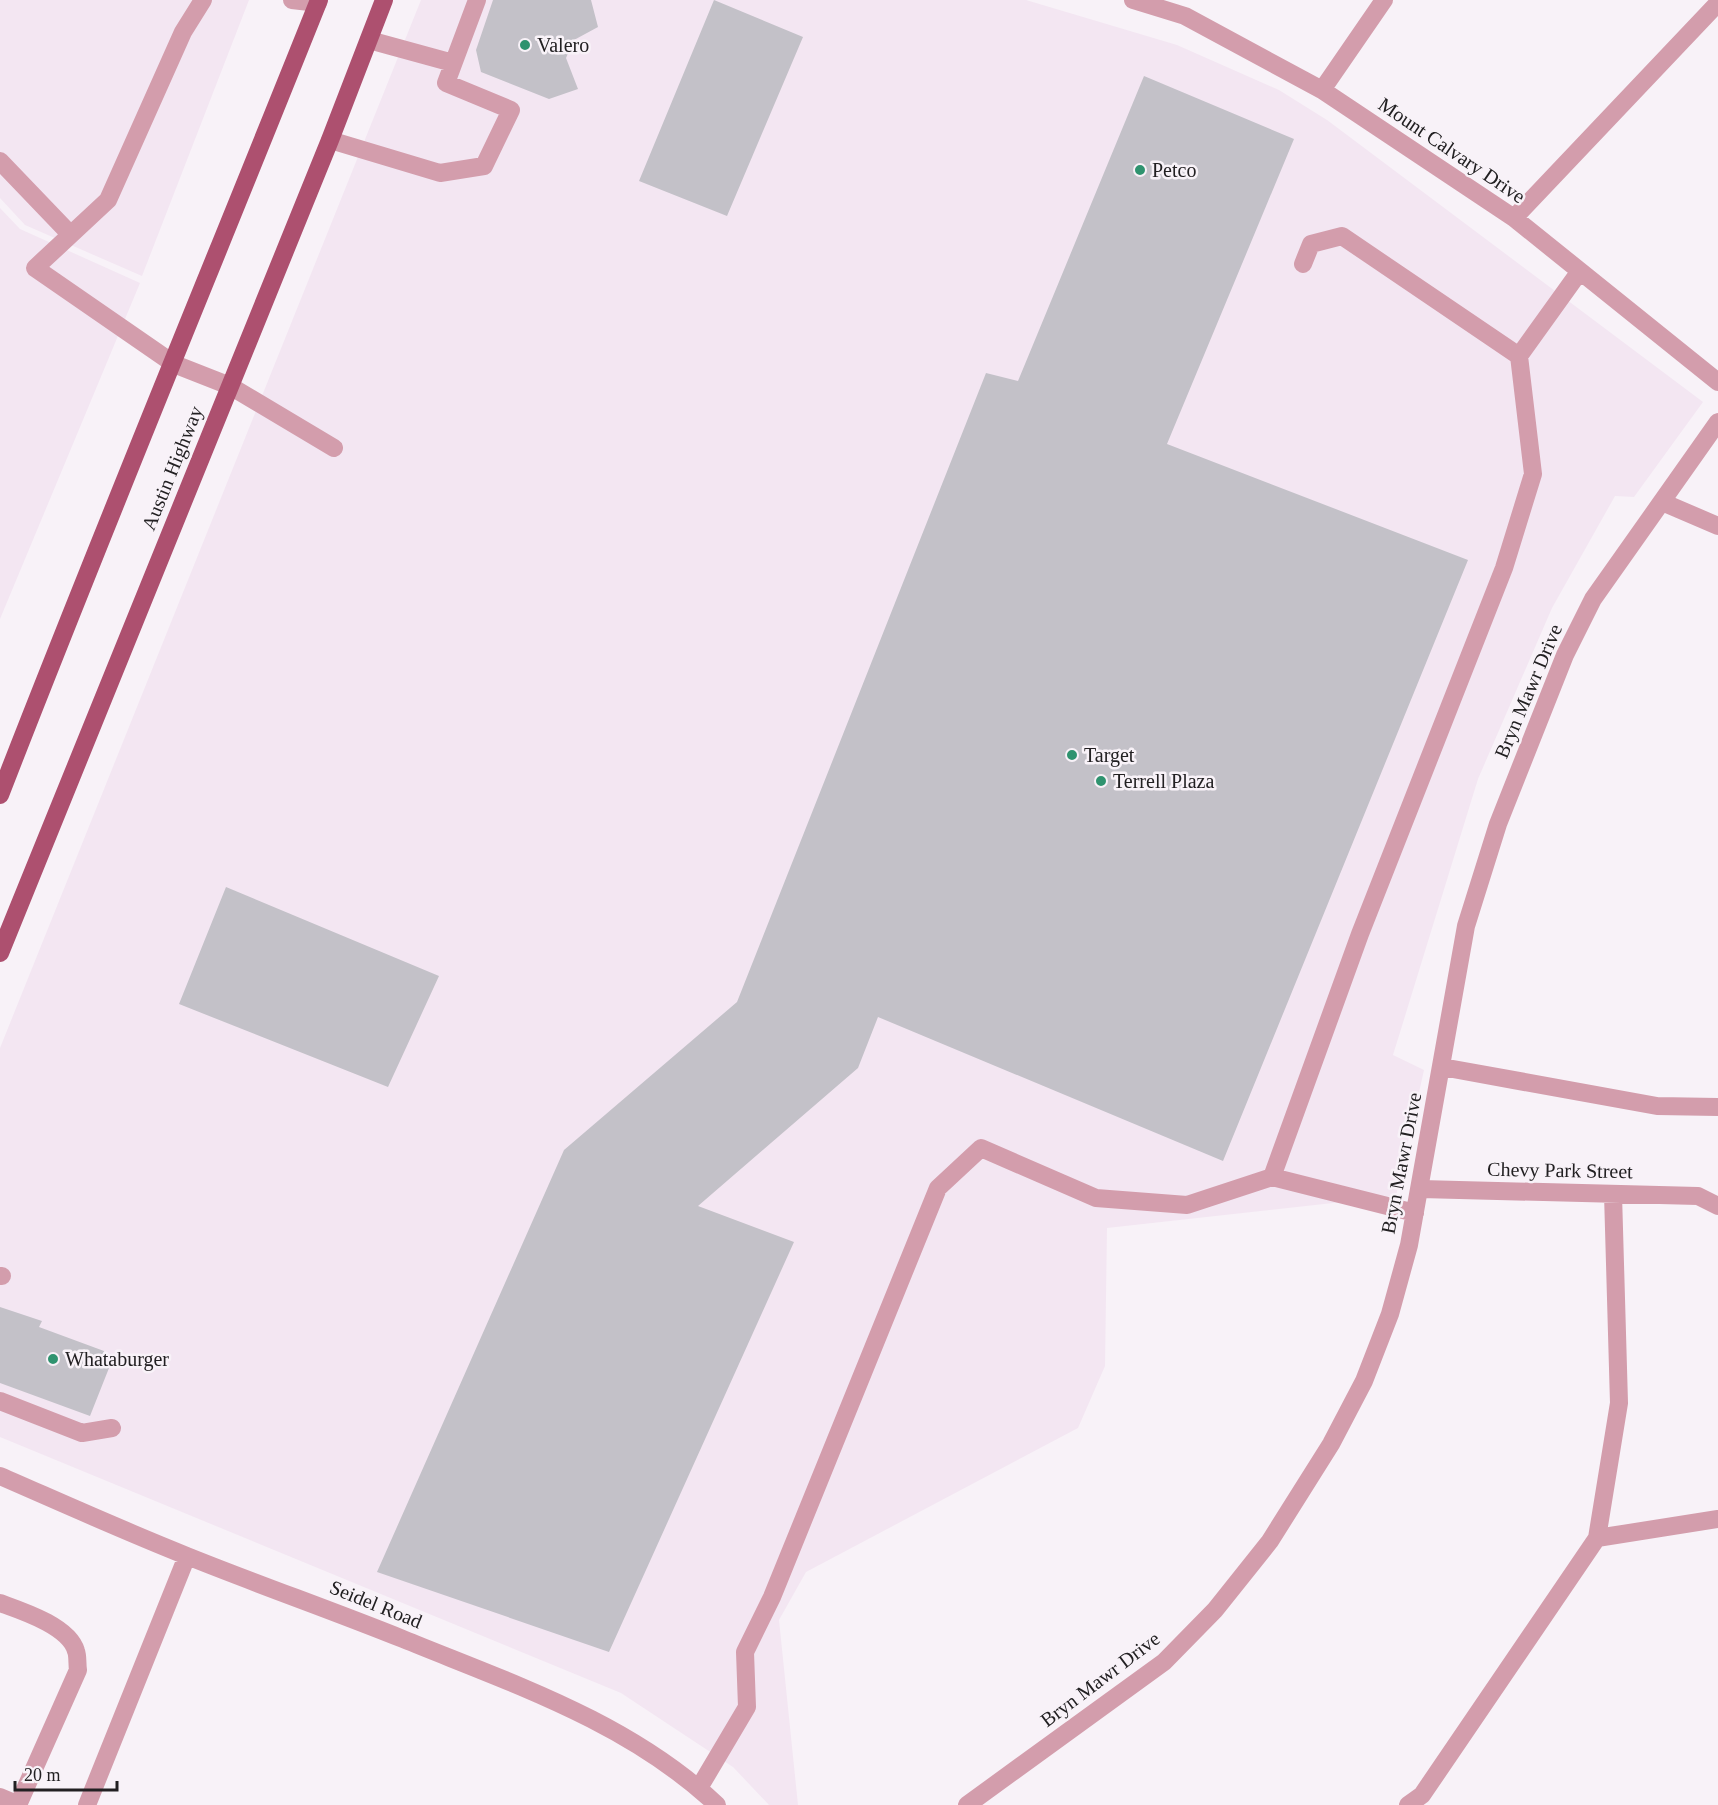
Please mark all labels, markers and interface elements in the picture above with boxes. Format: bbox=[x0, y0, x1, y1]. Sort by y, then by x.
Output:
place label: Valero bbox=[537, 34, 589, 56]
marker: Valero bbox=[518, 38, 532, 52]
street label: Mount Calvary Drive bbox=[1374, 93, 1530, 208]
place label: Petco bbox=[1152, 159, 1196, 181]
marker: Petco bbox=[1133, 163, 1147, 177]
street label: Austin Highway bbox=[137, 403, 208, 534]
street label: Bryn Mawr Drive bbox=[1490, 621, 1567, 762]
place label: Target bbox=[1084, 744, 1135, 767]
marker: Target bbox=[1065, 748, 1079, 762]
place label: Terrell Plaza bbox=[1113, 770, 1214, 792]
marker: Terrell Plaza bbox=[1094, 774, 1108, 788]
street label: Bryn Mawr Drive bbox=[1377, 1090, 1426, 1236]
street label: Chevy Park Street bbox=[1487, 1158, 1633, 1183]
place label: Whataburger bbox=[65, 1348, 169, 1371]
marker: Whataburger bbox=[46, 1352, 60, 1366]
street label: Seidel Road bbox=[327, 1576, 425, 1632]
street label: Bryn Mawr Drive bbox=[1036, 1627, 1165, 1732]
scale bar bbox=[15, 1754, 117, 1792]
text: 20 m bbox=[24, 1765, 61, 1785]

